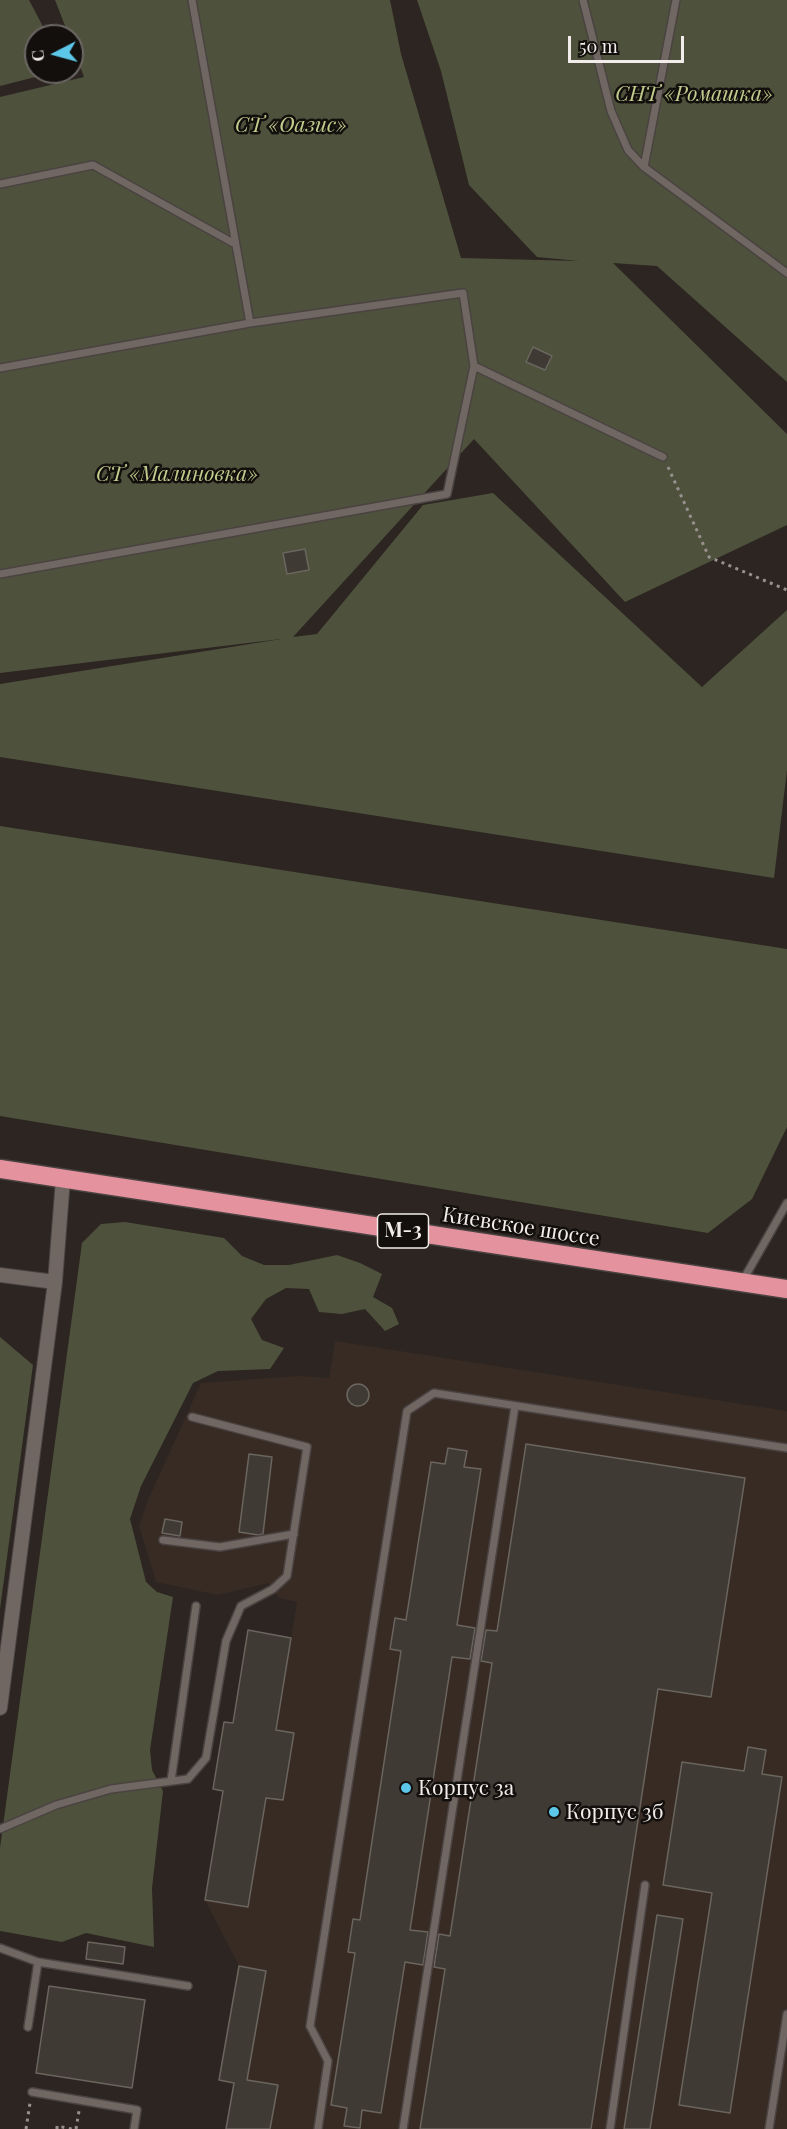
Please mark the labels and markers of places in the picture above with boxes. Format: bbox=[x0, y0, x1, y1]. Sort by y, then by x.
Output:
place label: Корпус 3a bbox=[418, 1775, 514, 1801]
marker: Корпус 3a bbox=[399, 1781, 413, 1795]
place label: Корпус 3б bbox=[566, 1799, 663, 1825]
marker: Корпус 3б bbox=[547, 1805, 561, 1819]

